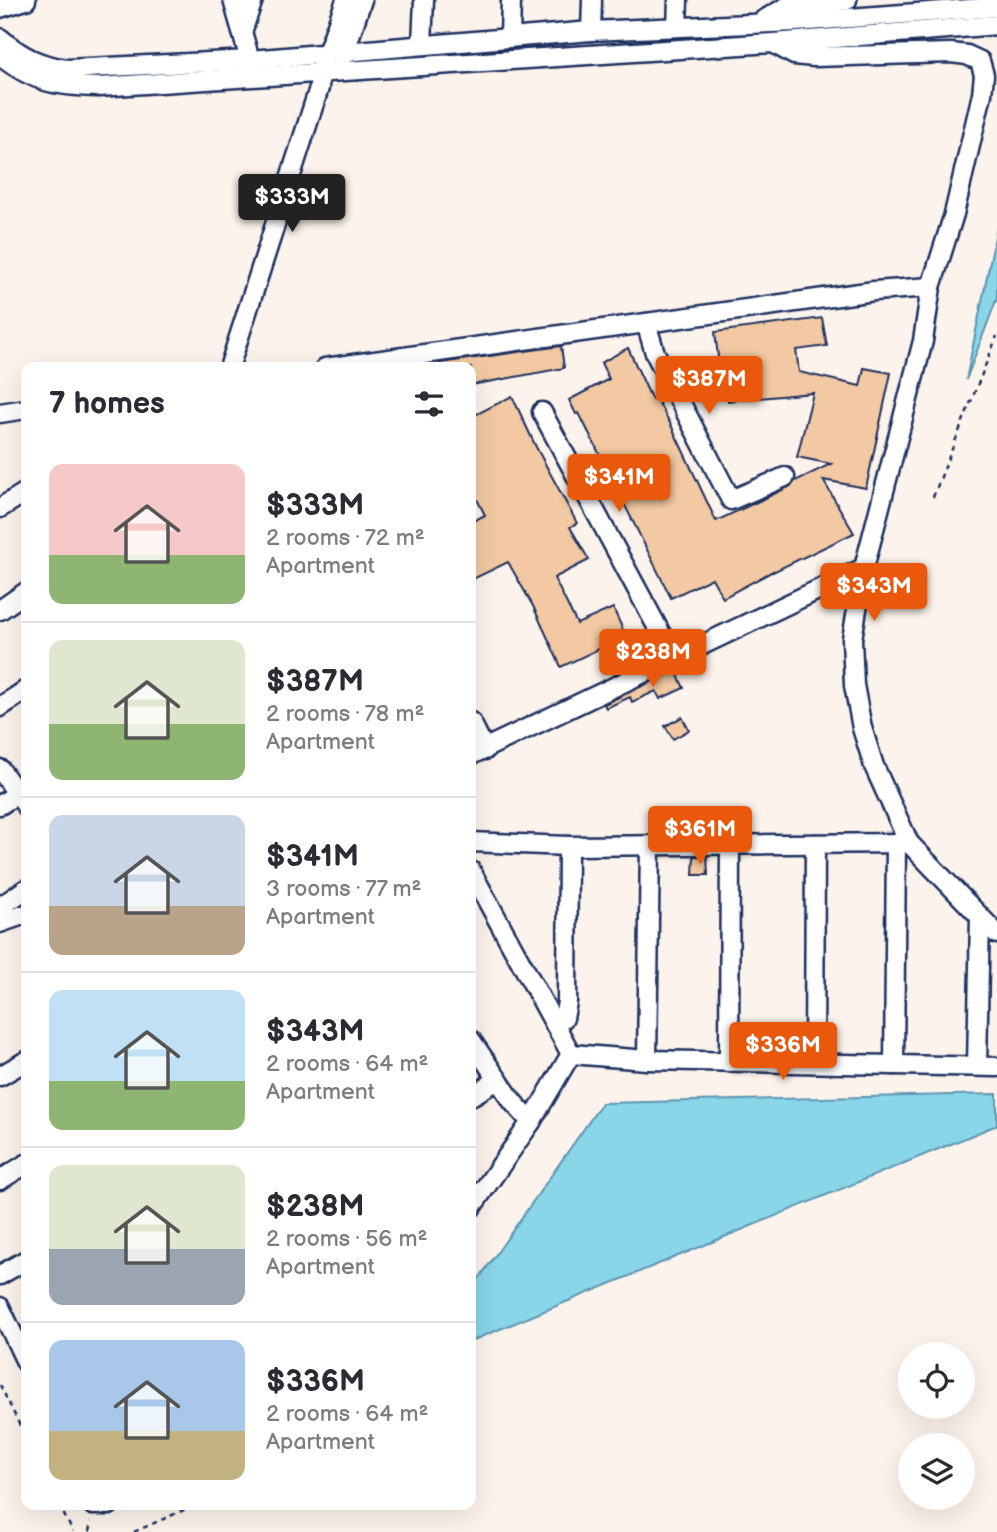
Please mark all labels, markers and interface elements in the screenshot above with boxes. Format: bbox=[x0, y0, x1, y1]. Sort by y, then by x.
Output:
pin: $333M bbox=[243, 174, 341, 234]
text: $333M bbox=[254, 183, 330, 211]
pin: $387M bbox=[660, 356, 758, 416]
text: $387M bbox=[672, 365, 746, 393]
icon: filters bbox=[410, 385, 448, 423]
text: 7 homes bbox=[49, 386, 165, 422]
pin: $341M bbox=[570, 454, 668, 514]
text: $341M bbox=[583, 463, 655, 491]
text: $333M bbox=[266, 488, 364, 524]
icon: home bbox=[105, 492, 189, 576]
text: 2 rooms · 72 m² bbox=[266, 524, 425, 552]
text: Apartment bbox=[266, 552, 375, 580]
pin: $343M bbox=[825, 564, 923, 623]
text: $343M bbox=[836, 572, 912, 600]
pin: $238M bbox=[604, 630, 702, 689]
text: $238M bbox=[615, 638, 691, 666]
text: $387M bbox=[266, 664, 364, 700]
icon: home bbox=[105, 668, 189, 752]
text: 2 rooms · 78 m² bbox=[266, 700, 424, 728]
text: Apartment bbox=[266, 728, 375, 756]
pin: $361M bbox=[651, 806, 749, 866]
text: $361M bbox=[664, 815, 736, 843]
text: $341M bbox=[266, 839, 359, 875]
icon: home bbox=[105, 843, 189, 927]
text: 3 rooms · 77 m² bbox=[266, 875, 422, 903]
text: Apartment bbox=[266, 903, 375, 931]
text: $343M bbox=[266, 1014, 364, 1050]
icon: home bbox=[105, 1018, 189, 1102]
pin: $336M bbox=[734, 1023, 832, 1082]
text: $336M bbox=[745, 1031, 821, 1059]
text: 2 rooms · 64 m² bbox=[266, 1050, 428, 1078]
text: Apartment bbox=[266, 1078, 375, 1106]
text: $238M bbox=[266, 1189, 364, 1225]
icon: home bbox=[105, 1193, 189, 1277]
text: 2 rooms · 56 m² bbox=[266, 1225, 428, 1253]
text: Apartment bbox=[266, 1253, 375, 1281]
map controls bbox=[898, 1342, 975, 1510]
button: locate bbox=[898, 1342, 975, 1419]
text: $336M bbox=[266, 1364, 365, 1400]
icon: home bbox=[105, 1368, 189, 1452]
text: 2 rooms · 64 m² bbox=[266, 1400, 428, 1428]
text: Apartment bbox=[266, 1428, 375, 1456]
button: layers bbox=[898, 1433, 975, 1510]

